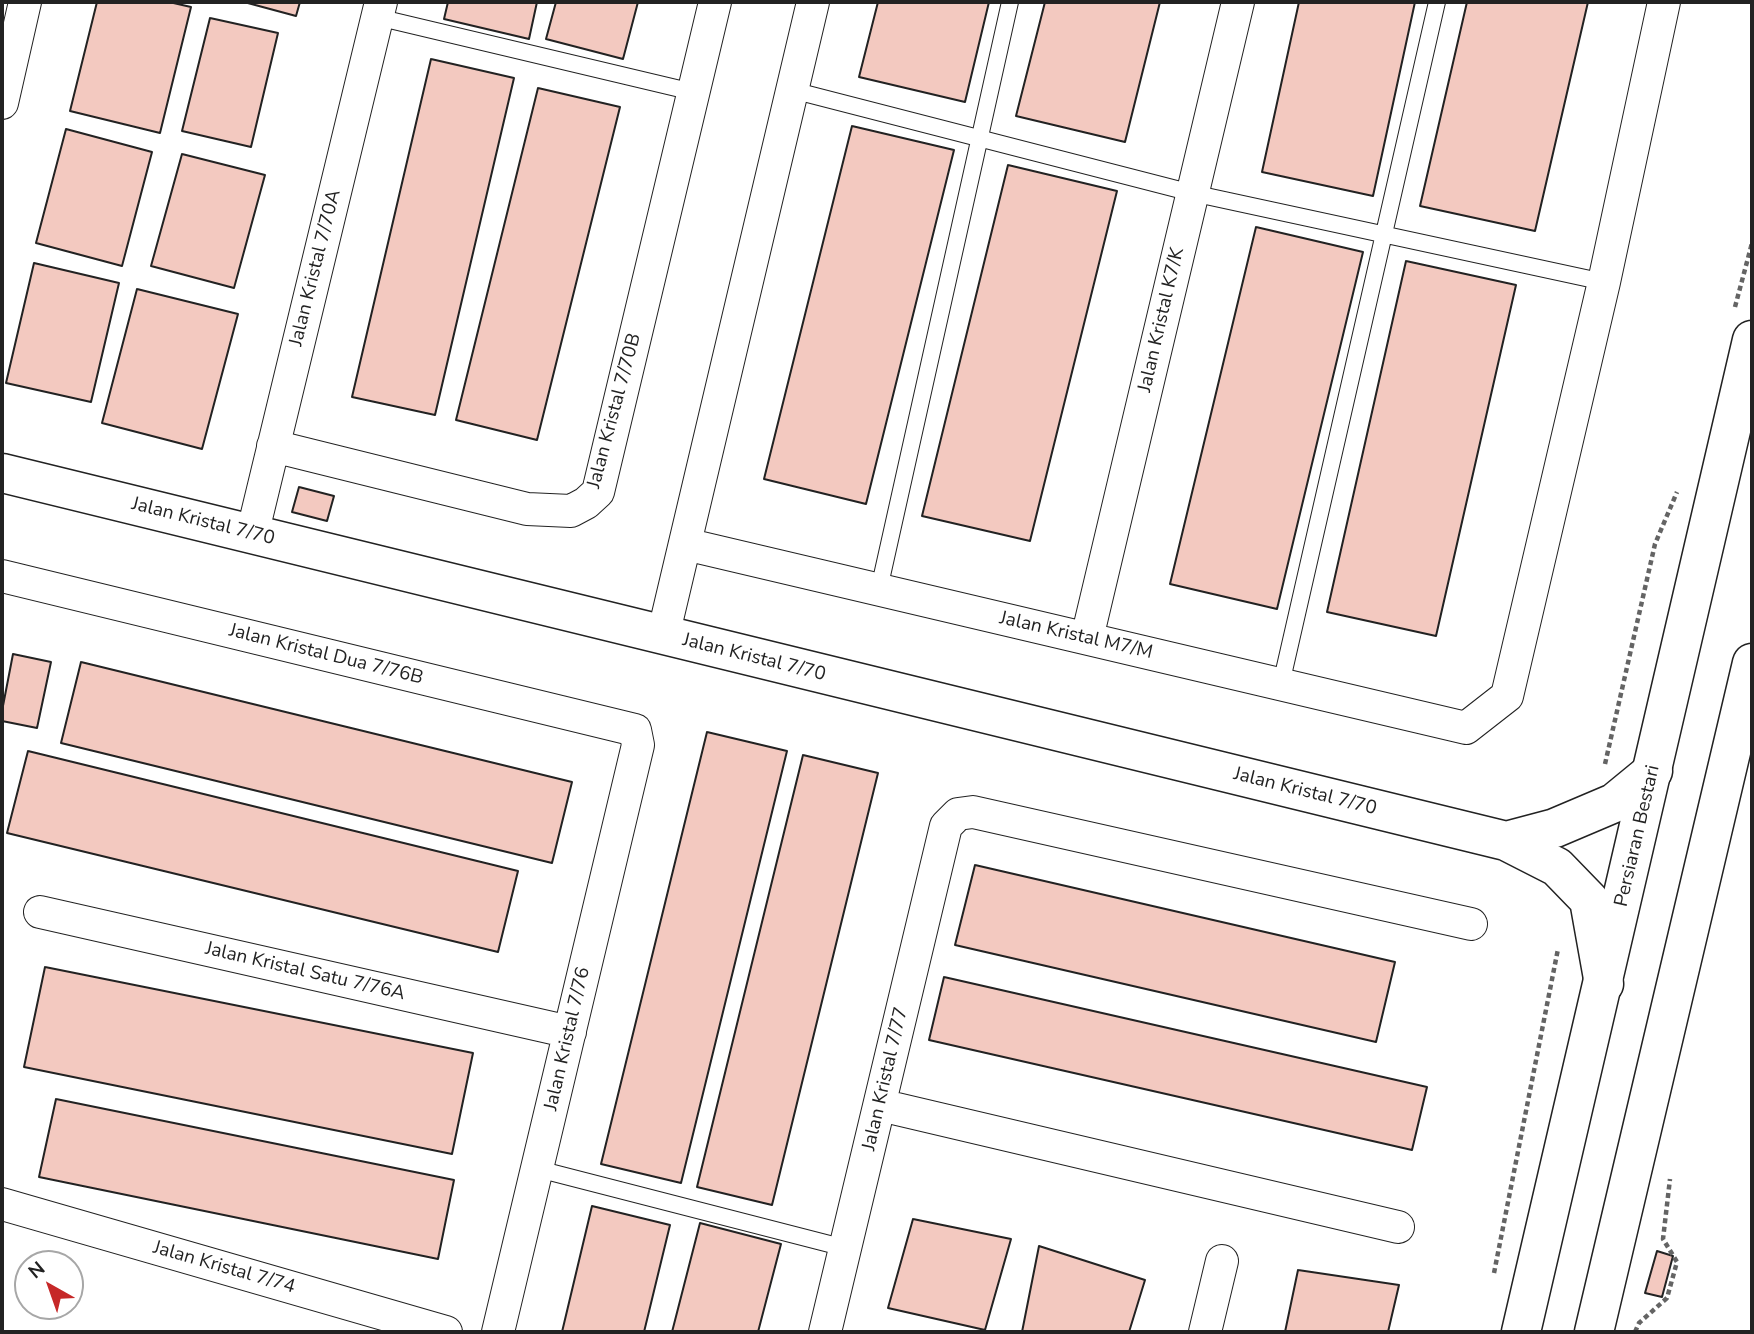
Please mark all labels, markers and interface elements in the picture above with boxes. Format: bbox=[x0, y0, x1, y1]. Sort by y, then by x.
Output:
street label: Jalan Kristal 7/70A bbox=[286, 187, 346, 349]
street label: Jalan Kristal K7/K bbox=[1134, 246, 1190, 394]
street label: Jalan Kristal 7/70B bbox=[583, 331, 647, 491]
street label: Jalan Kristal 7/70 bbox=[129, 493, 277, 551]
street label: Jalan Kristal M7/M bbox=[997, 607, 1155, 665]
street label: Jalan Kristal Dua 7/76B bbox=[227, 620, 425, 690]
street label: Jalan Kristal 7/70 bbox=[680, 629, 828, 687]
street label: Jalan Kristal 7/70 bbox=[1231, 763, 1379, 821]
street label: Persiaran Bestari bbox=[1611, 763, 1665, 909]
street label: Jalan Kristal Satu 7/76A bbox=[203, 938, 407, 1006]
street label: Jalan Kristal 7/76 bbox=[540, 965, 596, 1113]
street label: Jalan Kristal 7/77 bbox=[858, 1005, 914, 1153]
street label: Jalan Kristal 7/74 bbox=[150, 1237, 298, 1299]
north arrow bbox=[14, 1250, 84, 1320]
text: N bbox=[23, 1256, 51, 1285]

